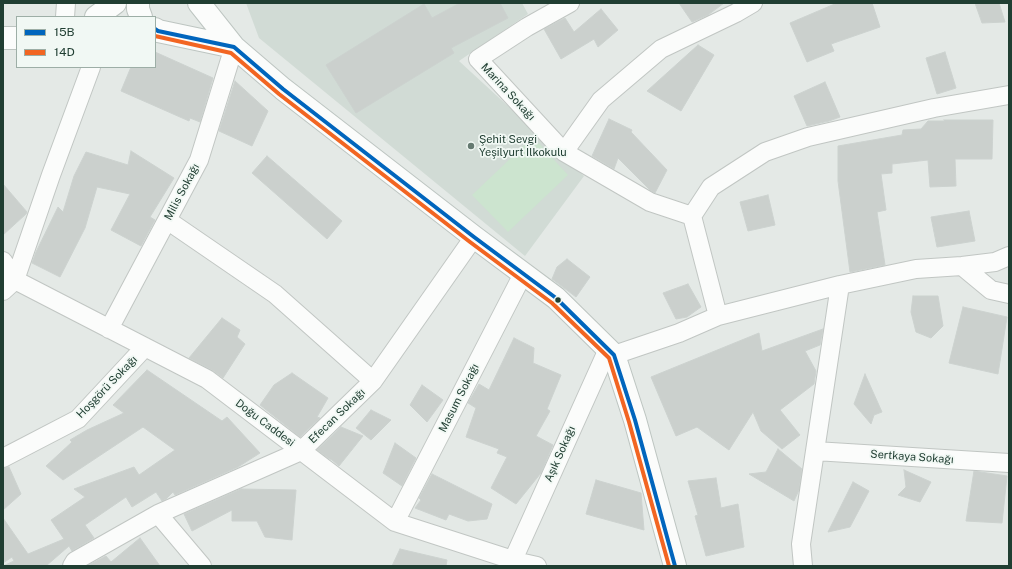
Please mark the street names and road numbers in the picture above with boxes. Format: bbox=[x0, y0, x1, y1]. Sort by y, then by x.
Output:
street label: Marina Sokağı bbox=[478, 61, 538, 123]
street label: Milis Sokağı bbox=[162, 162, 202, 222]
street label: Hoşgörü Sokağı bbox=[74, 353, 140, 421]
street label: Masum Sokağı bbox=[436, 362, 482, 434]
street label: Efecan Sokağı bbox=[306, 386, 368, 446]
street label: Doğu Caddesi bbox=[233, 396, 297, 450]
street label: Aşık Sokağı bbox=[542, 424, 578, 484]
street label: Sertkaya Sokağı bbox=[870, 447, 954, 467]

